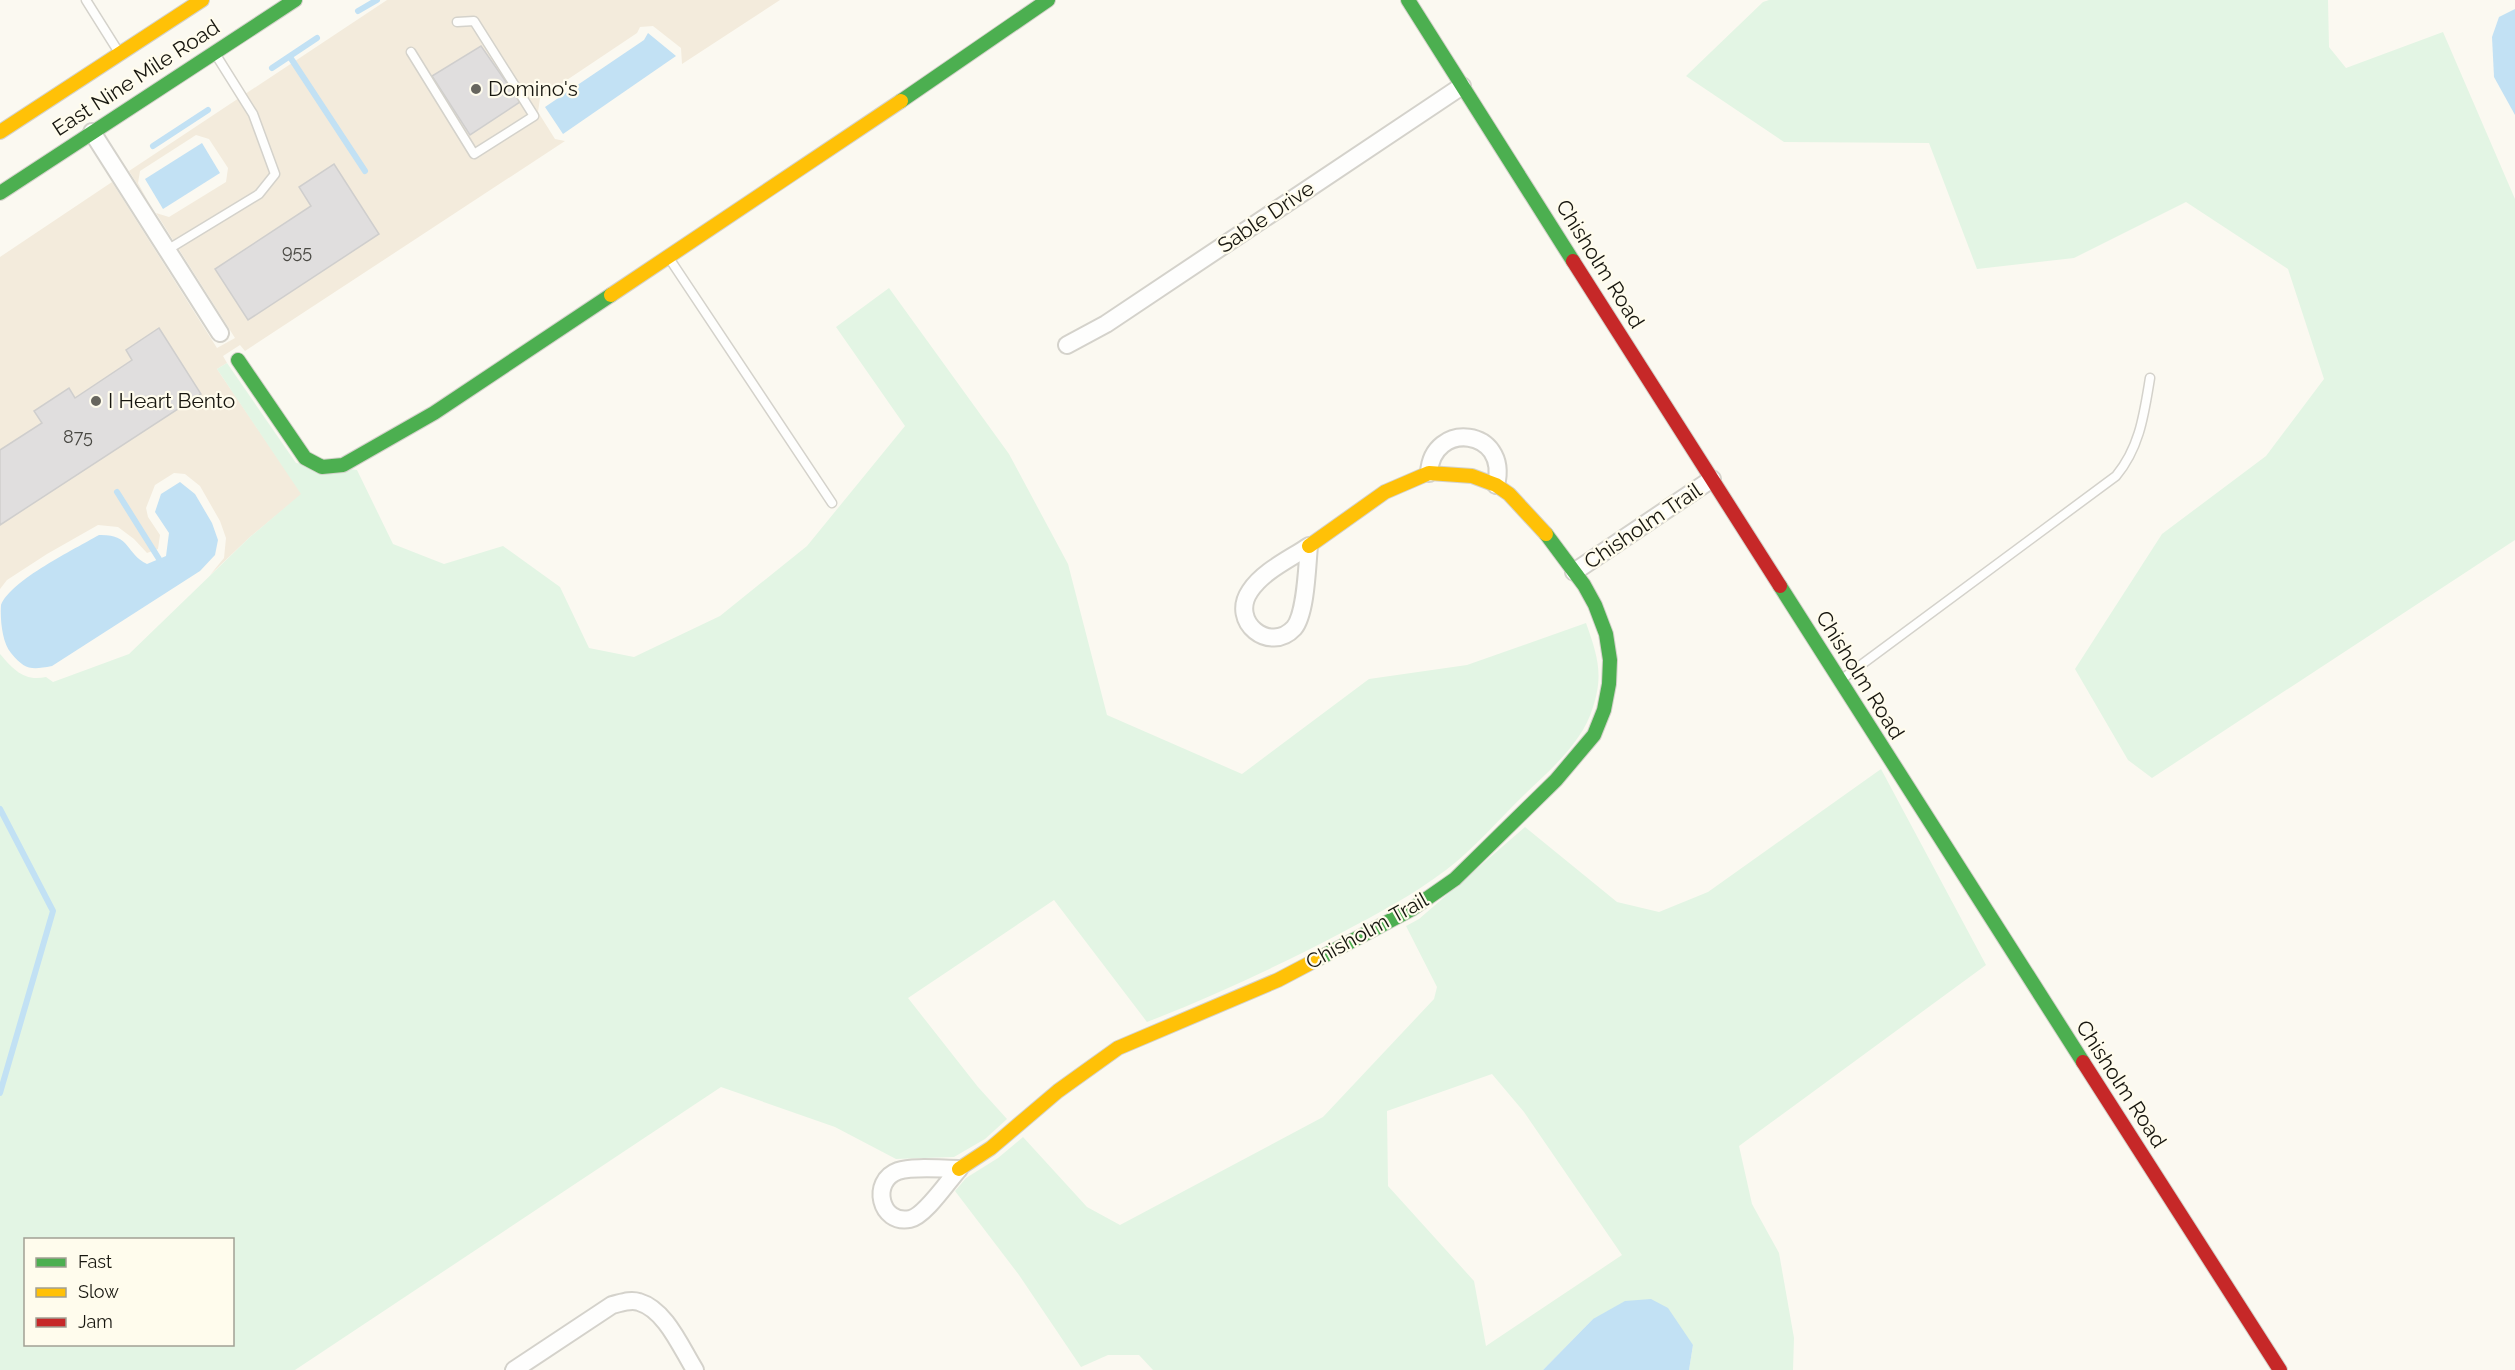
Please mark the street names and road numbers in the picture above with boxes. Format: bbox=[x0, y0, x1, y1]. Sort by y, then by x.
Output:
street label: East Nine Mile Road bbox=[47, 14, 224, 141]
street label: Sable Drive bbox=[1213, 175, 1319, 258]
street label: Chisholm Road bbox=[1551, 195, 1650, 333]
street label: Chisholm Trail bbox=[1579, 477, 1706, 574]
street label: Chisholm Road bbox=[1811, 606, 1910, 744]
street label: Chisholm Trail bbox=[1301, 887, 1432, 974]
street label: Chisholm Road bbox=[2071, 1015, 2172, 1152]

